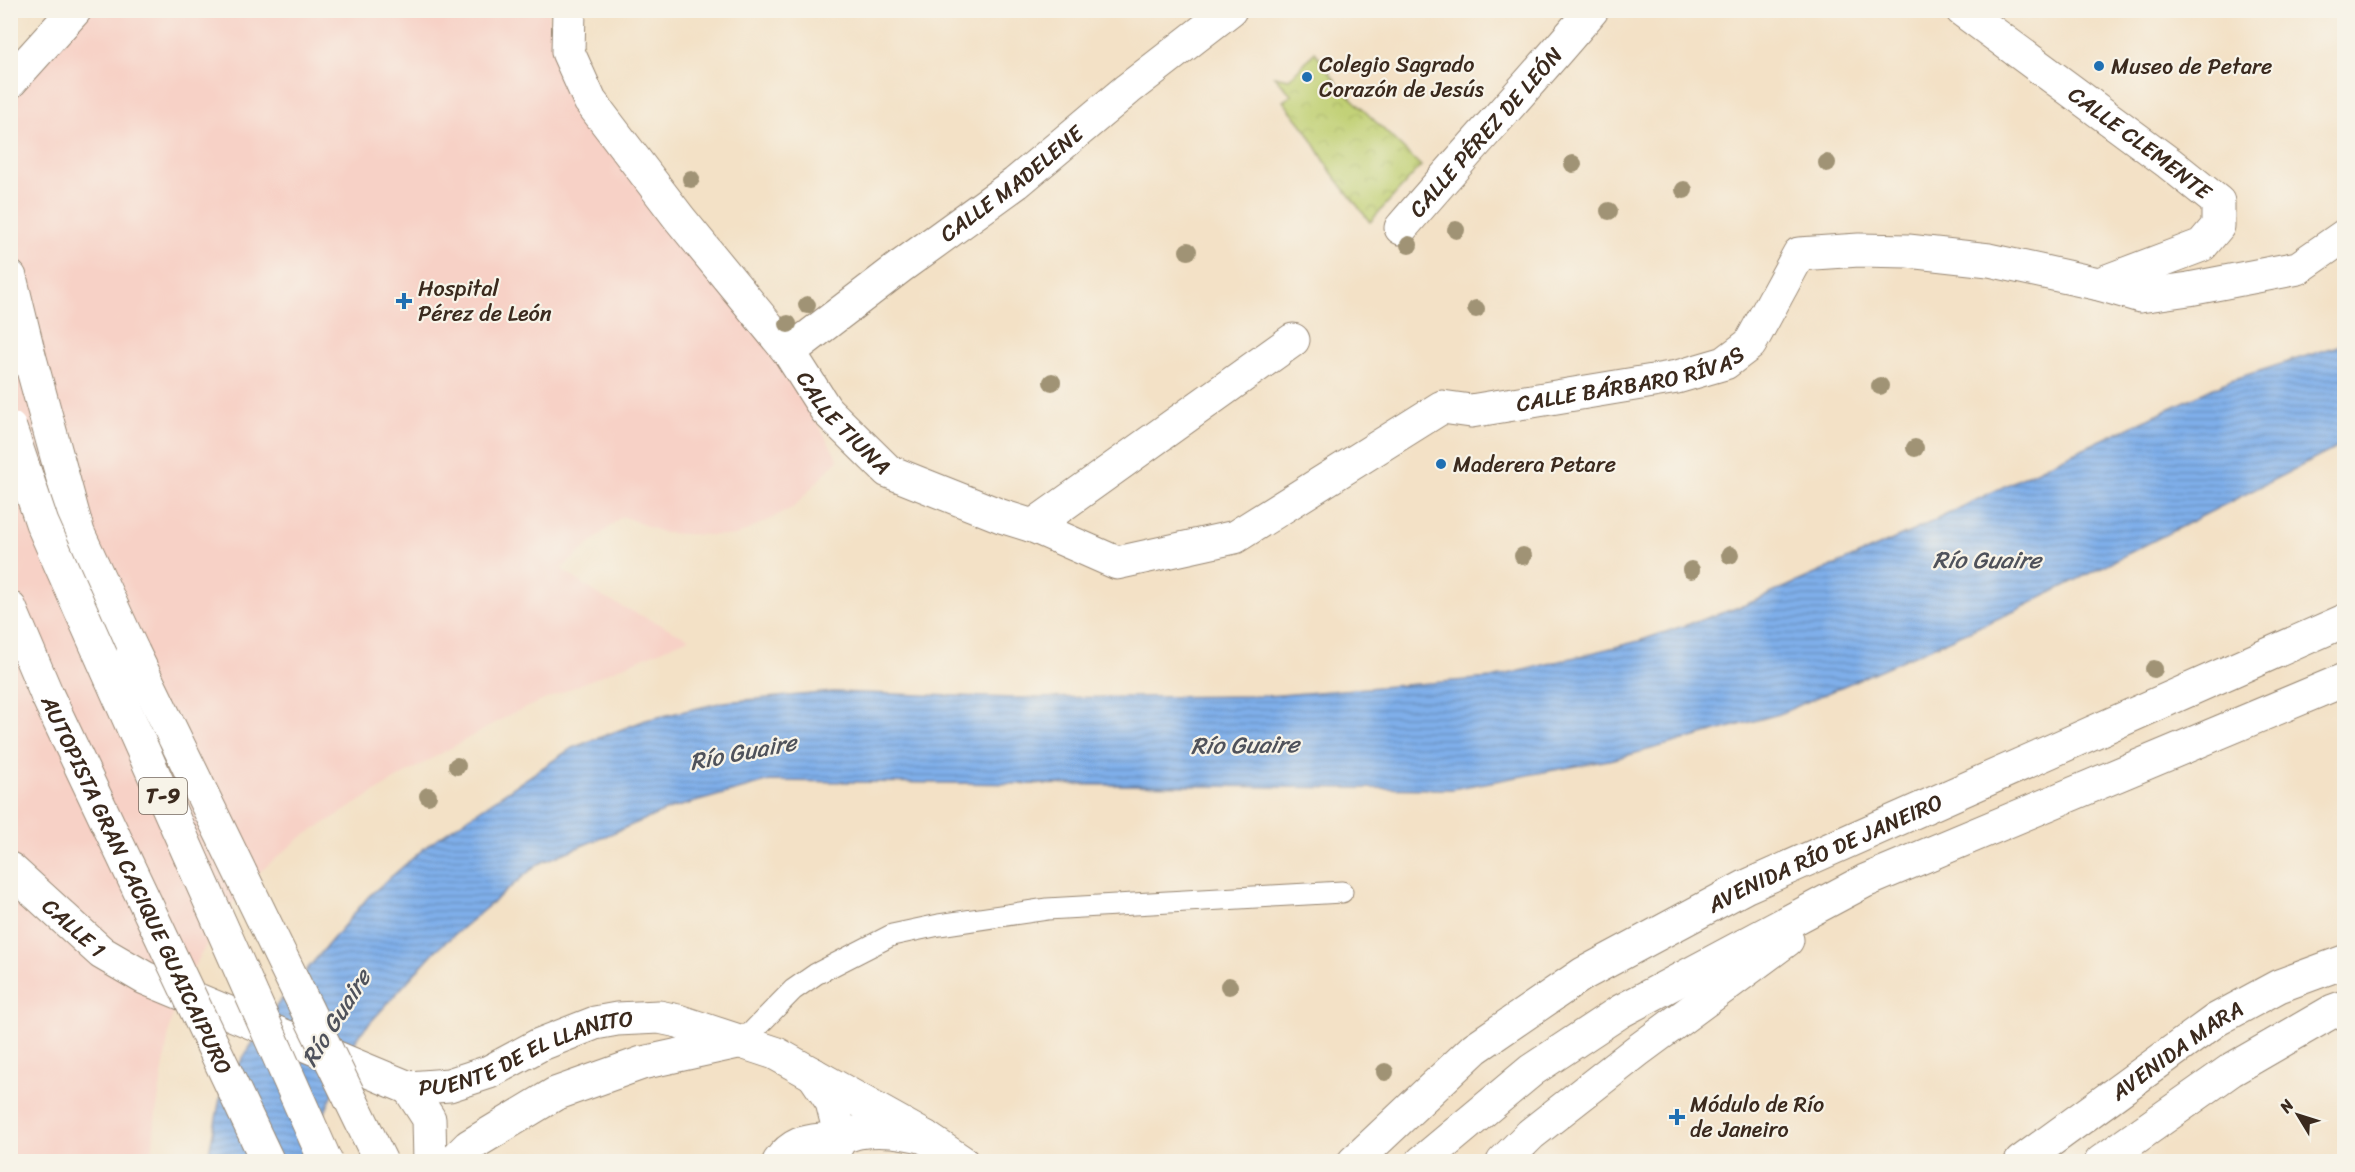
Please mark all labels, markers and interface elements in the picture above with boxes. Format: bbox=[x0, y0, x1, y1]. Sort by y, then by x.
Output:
street label: CALLE PÉREZ DE LEÓN bbox=[1399, 37, 1572, 226]
place label: Colegio Sagrado Corazón de Jesús bbox=[1319, 45, 1484, 109]
place label: Museo de Petare bbox=[2111, 47, 2272, 86]
marker: Museo de Petare bbox=[2092, 59, 2106, 73]
marker: Colegio Sagrado Corazón de Jesús bbox=[1300, 70, 1314, 84]
street label: CALLE CLEMENTE bbox=[2060, 75, 2222, 211]
street label: CALLE MADELENE bbox=[931, 114, 1093, 252]
place label: Hospital Pérez de León bbox=[418, 269, 552, 333]
marker: Hospital Pérez de León bbox=[395, 292, 413, 310]
street label: CALLE BÁRBARO RÍVAS bbox=[1513, 335, 1753, 423]
street label: CALLE TIUNA bbox=[786, 363, 901, 484]
place label: Maderera Petare bbox=[1453, 445, 1616, 484]
marker: Maderera Petare bbox=[1434, 457, 1448, 471]
water label: Río Guaire bbox=[1933, 539, 2044, 581]
street label: AUTOPISTA GRAN CACIQUE GUAICAIPURO bbox=[30, 688, 243, 1081]
water label: Río Guaire bbox=[686, 721, 803, 783]
water label: Río Guaire bbox=[1190, 723, 1302, 767]
road number: T-9 bbox=[139, 778, 187, 814]
street label: AVENIDA RÍO DE JANEIRO bbox=[1699, 782, 1949, 924]
street label: CALLE 1 bbox=[33, 888, 115, 968]
water label: Río Guaire bbox=[289, 959, 384, 1075]
street label: AVENIDA MARA bbox=[2101, 989, 2250, 1111]
street label: PUENTE DE EL LLANITO bbox=[417, 999, 634, 1107]
place label: Módulo de Río de Janeiro bbox=[1690, 1085, 1824, 1149]
north arrow bbox=[2268, 1085, 2328, 1145]
text: N bbox=[2271, 1092, 2302, 1120]
marker: Módulo de Río de Janeiro bbox=[1668, 1108, 1686, 1126]

